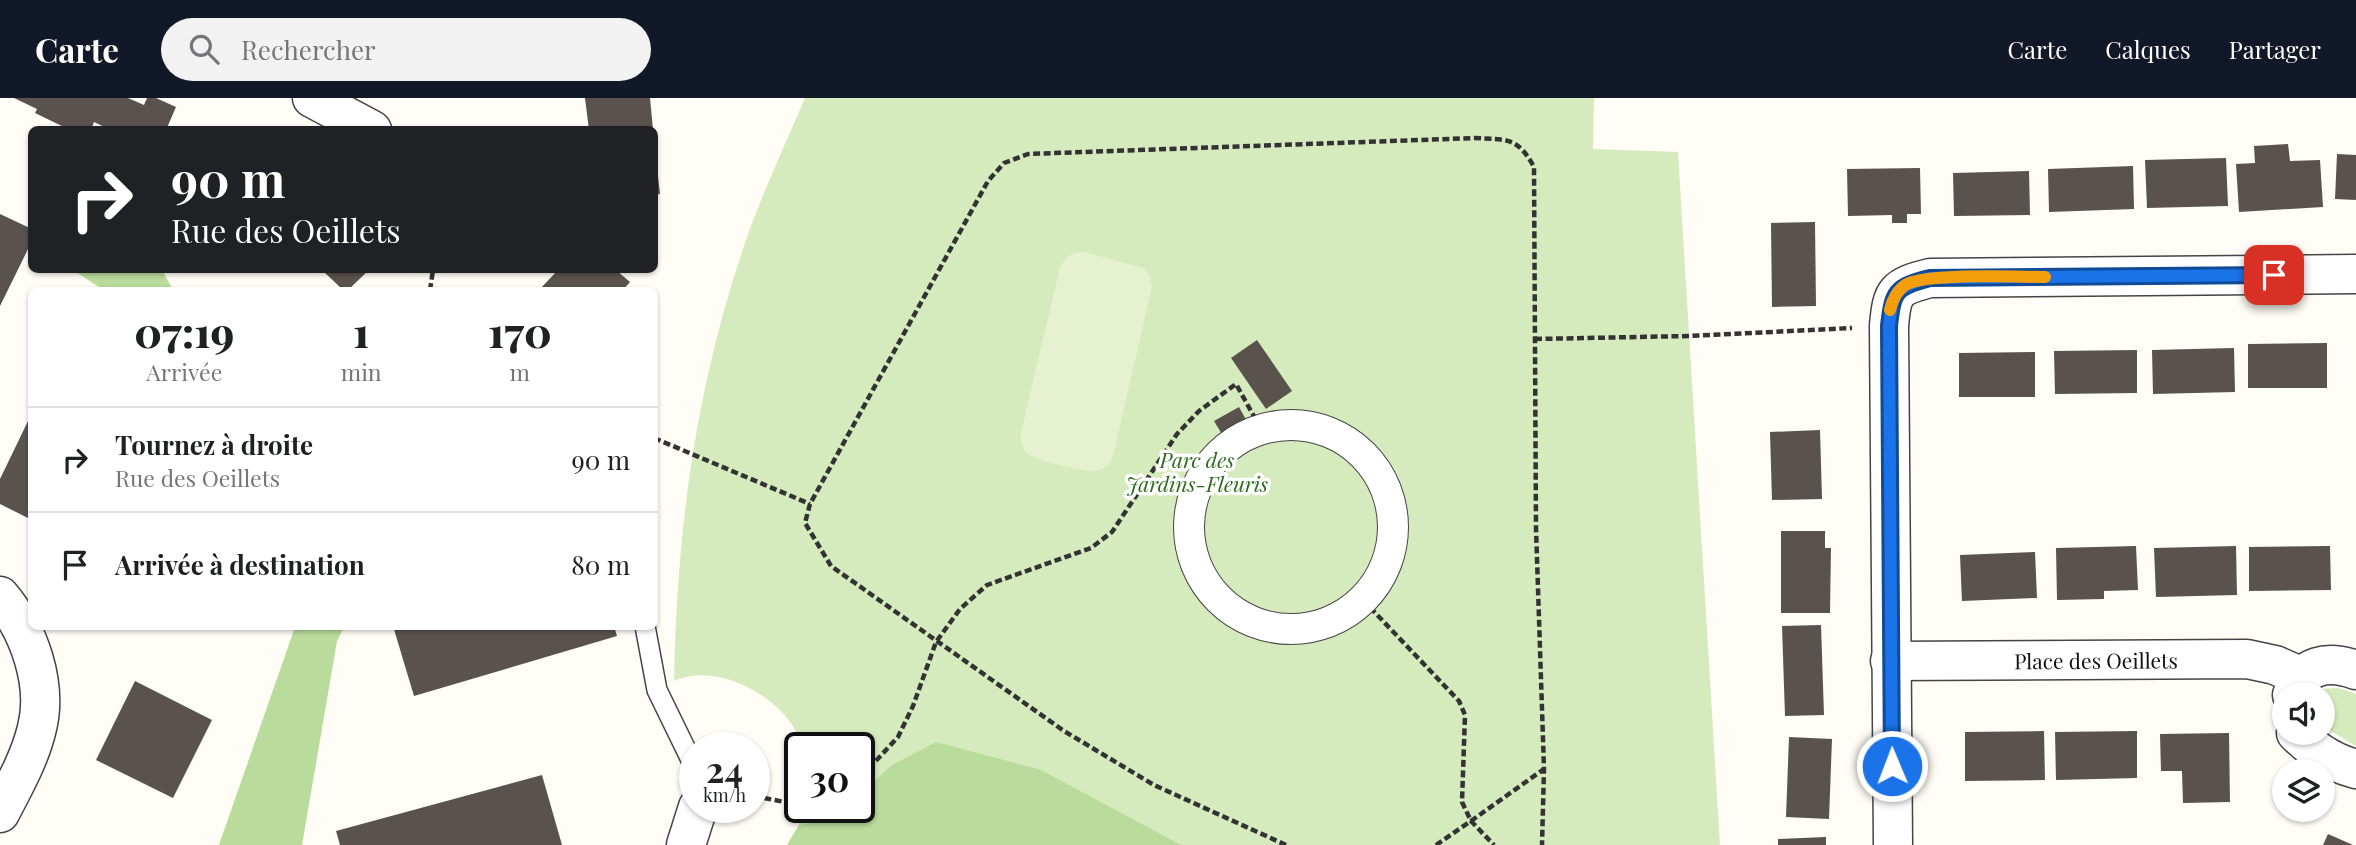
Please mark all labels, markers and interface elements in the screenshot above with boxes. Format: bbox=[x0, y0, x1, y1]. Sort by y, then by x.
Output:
search box bbox=[161, 18, 651, 81]
text: Carte bbox=[35, 27, 119, 71]
icon: search bbox=[185, 30, 223, 68]
text: Rechercher bbox=[241, 32, 376, 67]
text: Carte bbox=[2008, 33, 2067, 65]
text: Calques bbox=[2105, 33, 2191, 65]
text: Partager bbox=[2229, 33, 2321, 65]
text: 90 m bbox=[171, 145, 285, 210]
icon: right bbox=[56, 154, 147, 245]
text: Rue des Oeillets bbox=[171, 208, 401, 251]
pin bbox=[2244, 245, 2304, 305]
icon: arrive bbox=[2255, 256, 2293, 294]
text: 07:19 bbox=[134, 303, 234, 359]
text: 1 bbox=[353, 303, 369, 359]
text: 170 bbox=[488, 303, 552, 359]
text: Arrivée bbox=[146, 356, 222, 387]
text: min bbox=[341, 356, 382, 387]
text: m bbox=[510, 356, 530, 387]
text: Tournez à droite bbox=[115, 427, 313, 462]
icon: right bbox=[56, 441, 94, 479]
text: 90 m bbox=[572, 442, 630, 477]
park label: Parc des Jardins-Fleuris bbox=[1126, 445, 1268, 497]
text: Rue des Oeillets bbox=[115, 462, 280, 493]
icon: arrive bbox=[56, 546, 94, 584]
text: Arrivée à destination bbox=[115, 547, 365, 582]
text: 80 m bbox=[571, 547, 630, 582]
street label: Place des Oeillets bbox=[2014, 645, 2178, 674]
map controls bbox=[2272, 682, 2335, 822]
button: sound bbox=[2272, 682, 2335, 745]
position arrow bbox=[1855, 729, 1929, 803]
speed limit sign: 30 bbox=[784, 732, 875, 823]
text: 24 bbox=[706, 745, 743, 792]
button: layers bbox=[2272, 759, 2335, 822]
text: km/h bbox=[703, 783, 746, 807]

